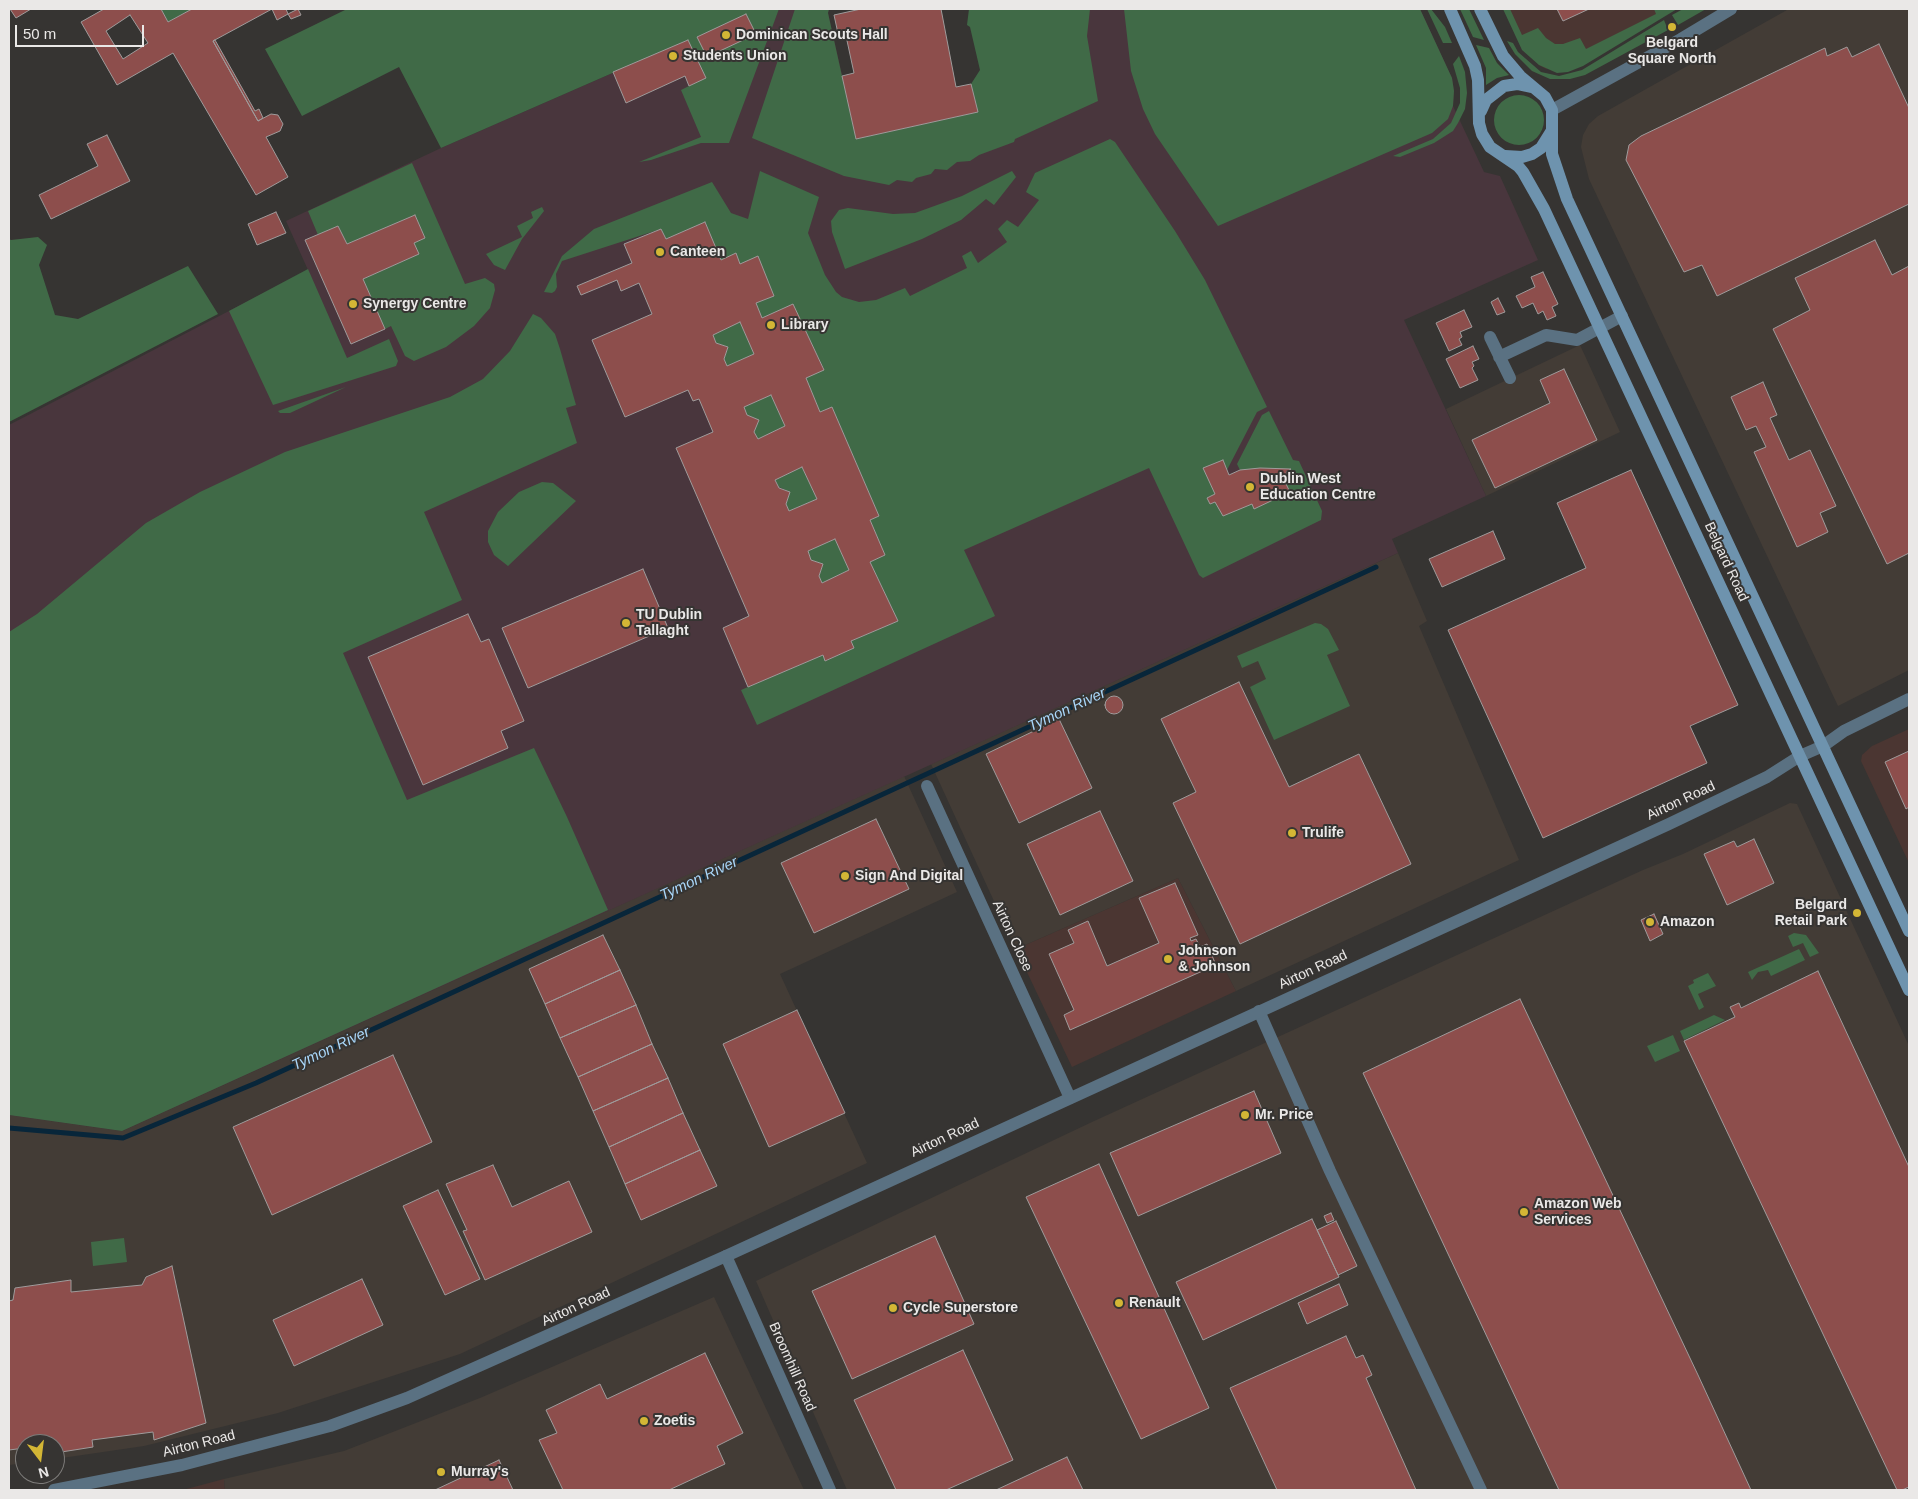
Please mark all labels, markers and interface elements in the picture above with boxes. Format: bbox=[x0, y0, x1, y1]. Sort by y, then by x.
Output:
scale bar bbox=[18, 15, 146, 47]
marker: Belgard Square North bbox=[1666, 21, 1678, 33]
text: 50 m bbox=[23, 25, 56, 42]
place label: Dominican Scouts Hall bbox=[736, 27, 888, 43]
marker: Dominican Scouts Hall bbox=[720, 29, 732, 41]
place label: Belgard Square North bbox=[1628, 35, 1716, 68]
place label: Students Union bbox=[683, 48, 786, 64]
marker: Students Union bbox=[667, 50, 679, 62]
place label: Canteen bbox=[670, 244, 725, 260]
marker: Canteen bbox=[654, 246, 666, 258]
place label: Synergy Centre bbox=[363, 296, 466, 312]
marker: Synergy Centre bbox=[347, 298, 359, 310]
place label: Library bbox=[781, 317, 828, 333]
marker: Library bbox=[765, 319, 777, 331]
place label: Dublin West Education Centre bbox=[1260, 471, 1376, 504]
marker: Dublin West Education Centre bbox=[1244, 481, 1256, 493]
street label: Belgard Road bbox=[1700, 520, 1752, 604]
place label: TU Dublin Tallaght bbox=[636, 607, 702, 640]
marker: TU Dublin Tallaght bbox=[620, 617, 632, 629]
water label: Tymon River bbox=[1025, 684, 1109, 736]
street label: Airton Road bbox=[1644, 778, 1718, 824]
place label: Trulife bbox=[1302, 825, 1344, 841]
marker: Trulife bbox=[1286, 827, 1298, 839]
water label: Tymon River bbox=[657, 853, 741, 905]
place label: Sign And Digital bbox=[855, 868, 963, 884]
marker: Sign And Digital bbox=[839, 870, 851, 882]
place label: Belgard Retail Park bbox=[1775, 897, 1847, 930]
street label: Airton Close bbox=[988, 898, 1036, 974]
marker: Belgard Retail Park bbox=[1851, 907, 1863, 919]
place label: Amazon bbox=[1660, 914, 1714, 930]
marker: Amazon bbox=[1644, 916, 1656, 928]
place label: Johnson & Johnson bbox=[1178, 943, 1250, 976]
street label: Airton Road bbox=[1276, 947, 1350, 993]
marker: Johnson & Johnson bbox=[1162, 953, 1174, 965]
water label: Tymon River bbox=[289, 1023, 373, 1075]
place label: Mr. Price bbox=[1255, 1107, 1313, 1123]
marker: Mr. Price bbox=[1239, 1109, 1251, 1121]
street label: Airton Road bbox=[908, 1115, 982, 1161]
place label: Amazon Web Services bbox=[1534, 1196, 1622, 1228]
marker: Amazon Web Services bbox=[1518, 1206, 1530, 1218]
street label: Airton Road bbox=[539, 1284, 613, 1330]
place label: Renault bbox=[1129, 1295, 1180, 1311]
marker: Renault bbox=[1113, 1297, 1125, 1309]
place label: Cycle Superstore bbox=[903, 1300, 1018, 1316]
marker: Cycle Superstore bbox=[887, 1302, 899, 1314]
street label: Broomhill Road bbox=[765, 1320, 819, 1414]
place label: Zoetis bbox=[654, 1413, 695, 1429]
marker: Zoetis bbox=[638, 1415, 650, 1427]
street label: Airton Road bbox=[161, 1427, 237, 1461]
north arrow bbox=[15, 1434, 65, 1484]
text: N bbox=[37, 1463, 51, 1482]
place label: Murray's bbox=[451, 1464, 509, 1480]
marker: Murray's bbox=[435, 1466, 447, 1478]

